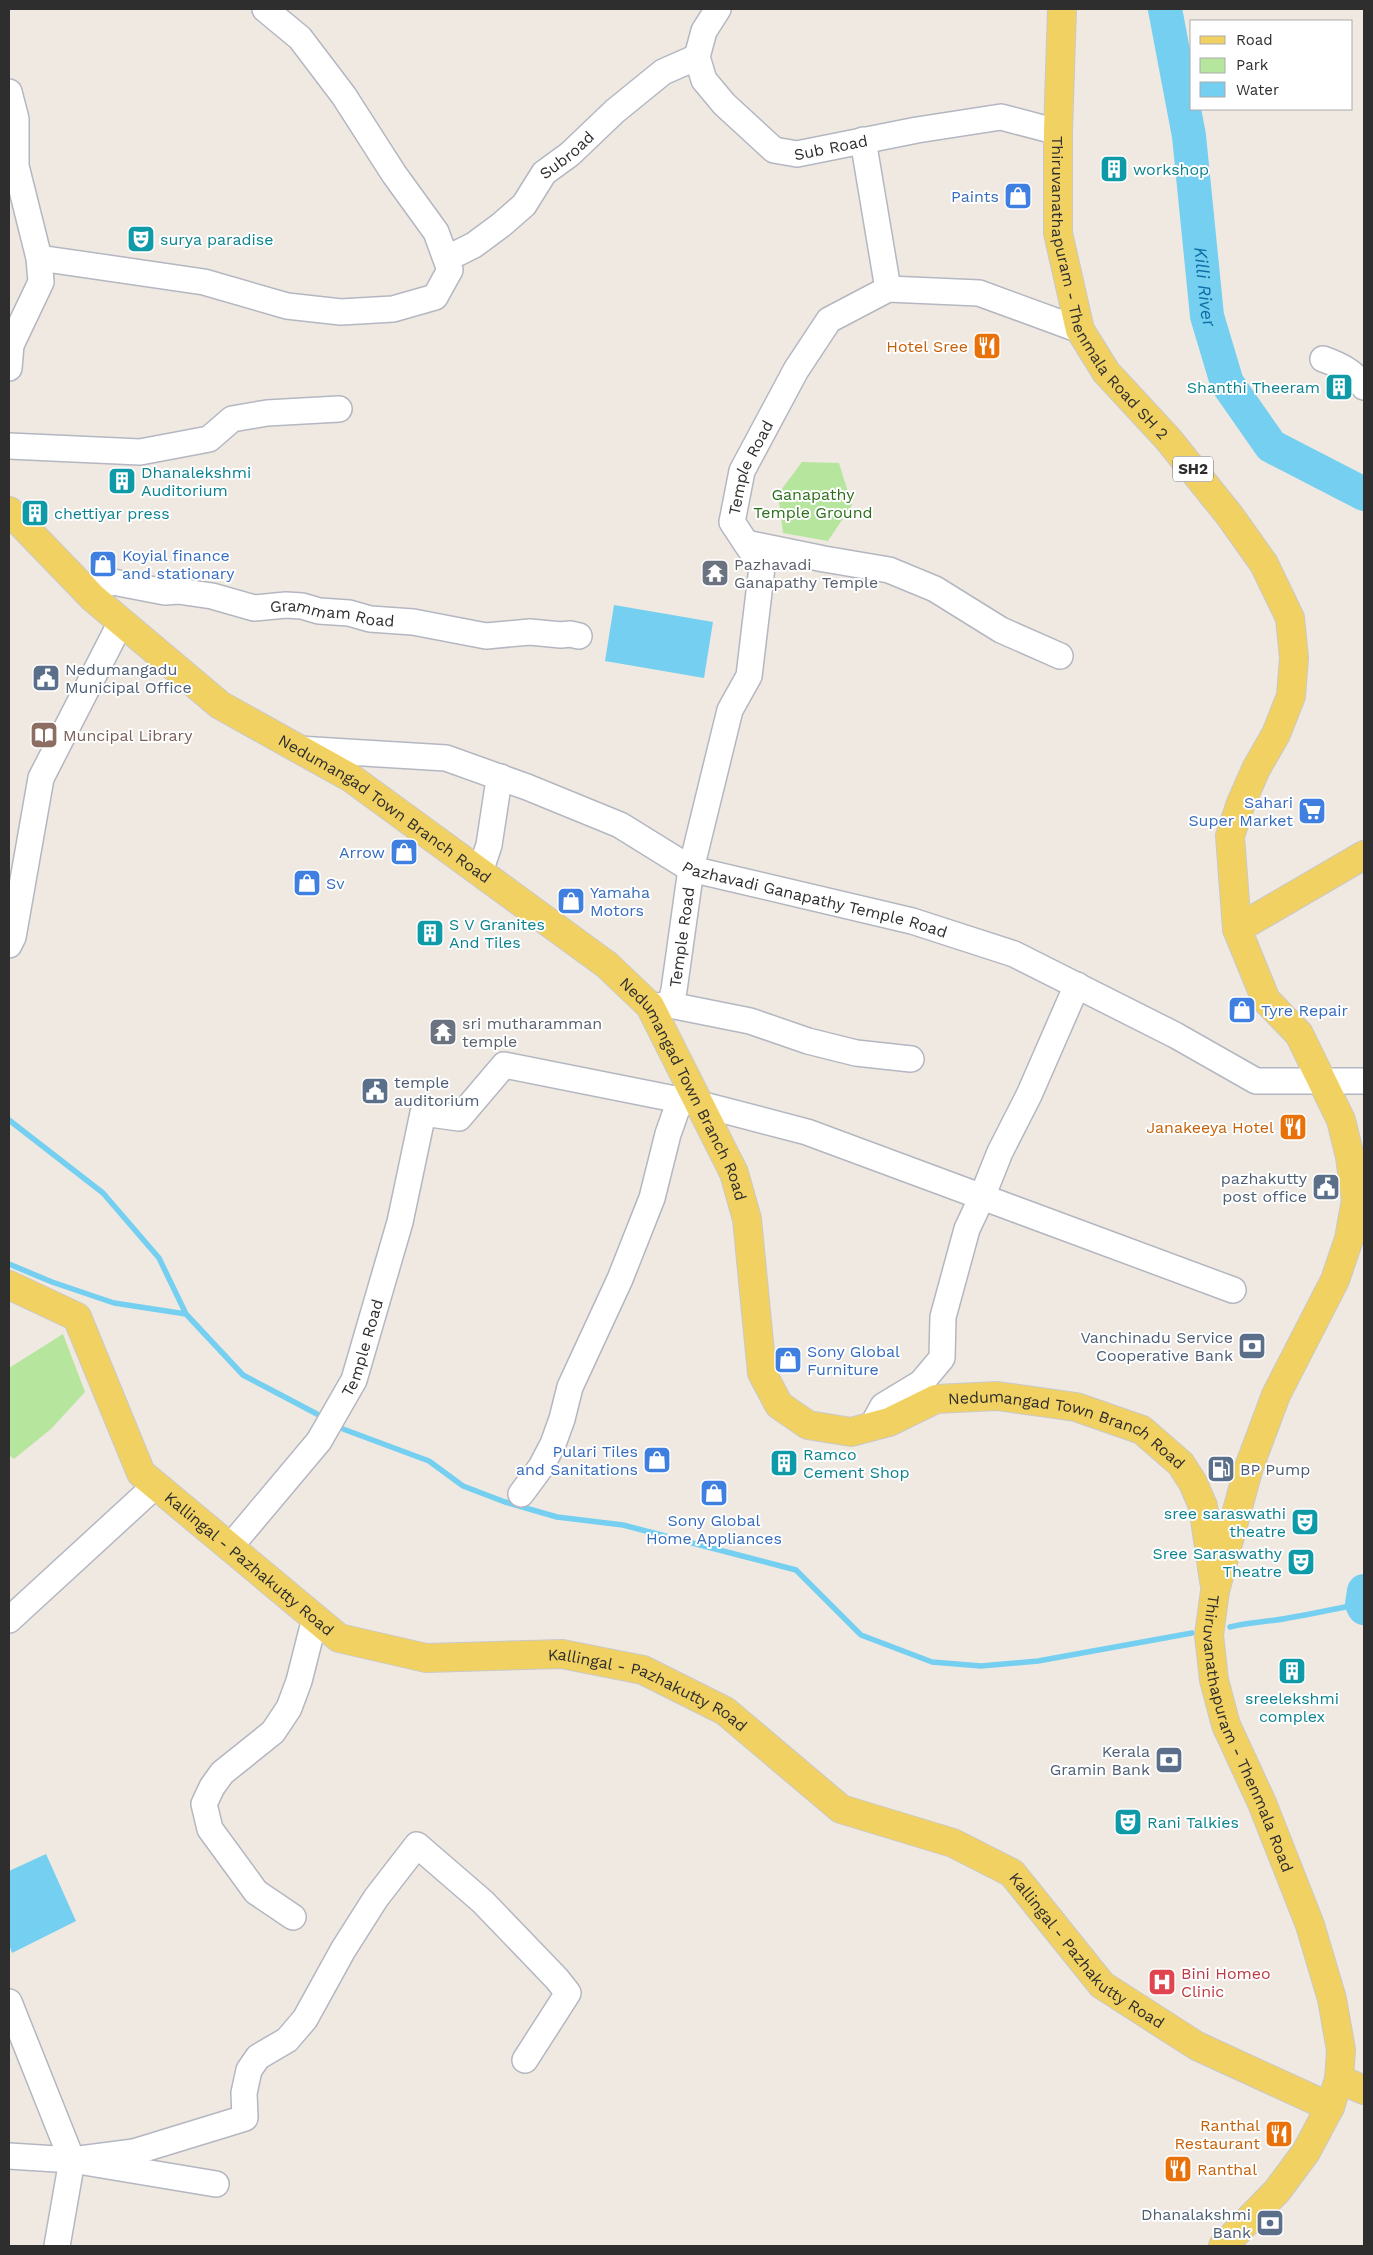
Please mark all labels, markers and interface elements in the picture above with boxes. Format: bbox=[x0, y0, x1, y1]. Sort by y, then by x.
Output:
legend bbox=[1190, 20, 1353, 110]
text: Road bbox=[1236, 31, 1273, 49]
text: Park bbox=[1236, 56, 1269, 74]
text: Water bbox=[1236, 81, 1279, 99]
street label: Subroad bbox=[536, 127, 598, 183]
street label: Sub Road bbox=[792, 131, 869, 164]
street label: Thiruvanathapuram - Thenmala Road SH 2 bbox=[1048, 136, 1172, 443]
building icon: workshop bbox=[1099, 154, 1129, 184]
place label: workshop bbox=[1133, 160, 1209, 179]
shop icon: Paints bbox=[1003, 181, 1033, 211]
place label: Paints bbox=[951, 187, 999, 206]
theatre icon: surya paradise bbox=[126, 224, 156, 254]
place label: surya paradise bbox=[160, 230, 273, 249]
water label: Killi River bbox=[1190, 246, 1221, 330]
restaurant icon: Hotel Sree bbox=[972, 331, 1002, 361]
place label: Hotel Sree bbox=[886, 337, 968, 356]
building icon: Shanthi Theeram bbox=[1324, 372, 1354, 402]
place label: Shanthi Theeram bbox=[1187, 378, 1320, 397]
street label: Temple Road bbox=[725, 417, 777, 517]
road number: SH2 bbox=[1173, 456, 1213, 482]
place label: Dhanalekshmi Auditorium bbox=[141, 463, 251, 500]
building icon: Dhanalekshmi Auditorium bbox=[107, 466, 137, 496]
park label: Ganapathy Temple Ground bbox=[753, 485, 873, 522]
building icon: chettiyar press bbox=[20, 498, 50, 528]
place label: chettiyar press bbox=[54, 504, 170, 523]
place label: Koyial finance and stationary bbox=[122, 546, 235, 583]
shop icon: Koyial finance and stationary bbox=[88, 549, 118, 579]
place label: Pazhavadi Ganapathy Temple bbox=[734, 555, 878, 592]
temple icon: Pazhavadi Ganapathy Temple bbox=[700, 558, 730, 588]
street label: Grammam Road bbox=[269, 596, 395, 631]
place label: Nedumangadu Municipal Office bbox=[65, 660, 192, 697]
public building icon: Nedumangadu Municipal Office bbox=[31, 663, 61, 693]
library icon: Muncipal Library bbox=[29, 720, 59, 750]
place label: Muncipal Library bbox=[63, 726, 193, 745]
street label: Nedumangad Town Branch Road bbox=[275, 731, 495, 887]
place label: Sahari Super Market bbox=[1188, 793, 1293, 830]
supermarket icon: Sahari Super Market bbox=[1297, 796, 1327, 826]
shop icon: Arrow bbox=[389, 837, 419, 867]
place label: Arrow bbox=[339, 843, 385, 862]
street label: Pazhavadi Ganapathy Temple Road bbox=[682, 852, 950, 942]
shop icon: Sv bbox=[292, 868, 322, 898]
place label: Sv bbox=[326, 874, 345, 893]
place label: Yamaha Motors bbox=[590, 883, 650, 920]
shop icon: Yamaha Motors bbox=[556, 886, 586, 916]
street label: Temple Road bbox=[664, 887, 698, 989]
place label: S V Granites And Tiles bbox=[449, 915, 545, 952]
building icon: S V Granites And Tiles bbox=[415, 918, 445, 948]
street label: Nedumangad Town Branch Road bbox=[616, 973, 750, 1203]
shop icon: Tyre Repair bbox=[1227, 995, 1257, 1025]
place label: Tyre Repair bbox=[1261, 1001, 1348, 1020]
place label: sri mutharamman temple bbox=[462, 1014, 602, 1051]
temple icon: sri mutharamman temple bbox=[428, 1017, 458, 1047]
place label: temple auditorium bbox=[394, 1073, 479, 1110]
public building icon: temple auditorium bbox=[360, 1076, 390, 1106]
restaurant icon: Janakeeya Hotel bbox=[1278, 1112, 1308, 1142]
place label: Janakeeya Hotel bbox=[1146, 1118, 1274, 1137]
place label: pazhakutty post office bbox=[1221, 1169, 1308, 1206]
public building icon: pazhakutty post office bbox=[1311, 1172, 1341, 1202]
street label: Temple Road bbox=[338, 1297, 387, 1400]
place label: Vanchinadu Service Cooperative Bank bbox=[1080, 1328, 1233, 1365]
bank icon: Vanchinadu Service Cooperative Bank bbox=[1237, 1331, 1267, 1361]
place label: Sony Global Furniture bbox=[807, 1342, 900, 1379]
shop icon: Sony Global Furniture bbox=[773, 1345, 803, 1375]
street label: Nedumangad Town Branch Road bbox=[948, 1387, 1189, 1473]
place label: Pulari Tiles and Sanitations bbox=[516, 1442, 638, 1479]
shop icon: Pulari Tiles and Sanitations bbox=[642, 1445, 672, 1475]
place label: Ramco Cement Shop bbox=[803, 1445, 909, 1482]
building icon: Ramco Cement Shop bbox=[769, 1448, 799, 1478]
fuel station icon: BP Pump bbox=[1206, 1454, 1236, 1484]
place label: BP Pump bbox=[1240, 1460, 1310, 1479]
shop icon: Sony Global Home Appliances bbox=[699, 1478, 729, 1508]
street label: Kallingal - Pazhakutty Road bbox=[161, 1488, 338, 1640]
place label: sree saraswathi theatre bbox=[1164, 1504, 1286, 1541]
theatre icon: sree saraswathi theatre bbox=[1290, 1507, 1320, 1537]
place label: Sony Global Home Appliances bbox=[646, 1511, 782, 1548]
place label: Sree Saraswathy Theatre bbox=[1153, 1544, 1283, 1581]
theatre icon: Sree Saraswathy Theatre bbox=[1286, 1547, 1316, 1577]
street label: Thiruvanathapuram - Thenmala Road bbox=[1199, 1593, 1297, 1875]
street label: Kallingal - Pazhakutty Road bbox=[548, 1644, 751, 1736]
building icon: sreelekshmi complex bbox=[1277, 1656, 1307, 1686]
place label: sreelekshmi complex bbox=[1245, 1689, 1339, 1726]
place label: Kerala Gramin Bank bbox=[1050, 1742, 1150, 1779]
bank icon: Kerala Gramin Bank bbox=[1154, 1745, 1184, 1775]
theatre icon: Rani Talkies bbox=[1113, 1807, 1143, 1837]
place label: Rani Talkies bbox=[1147, 1813, 1239, 1832]
street label: Kallingal - Pazhakutty Road bbox=[1005, 1869, 1168, 2033]
place label: Bini Homeo Clinic bbox=[1181, 1964, 1271, 2001]
hospital icon: Bini Homeo Clinic bbox=[1147, 1967, 1177, 1997]
place label: Ranthal Restaurant bbox=[1174, 2116, 1260, 2153]
restaurant icon: Ranthal Restaurant bbox=[1264, 2119, 1294, 2149]
restaurant icon: Ranthal bbox=[1163, 2154, 1193, 2184]
place label: Ranthal bbox=[1197, 2160, 1257, 2179]
place label: Dhanalakshmi Bank bbox=[1141, 2205, 1251, 2242]
bank icon: Dhanalakshmi Bank bbox=[1255, 2208, 1285, 2238]

